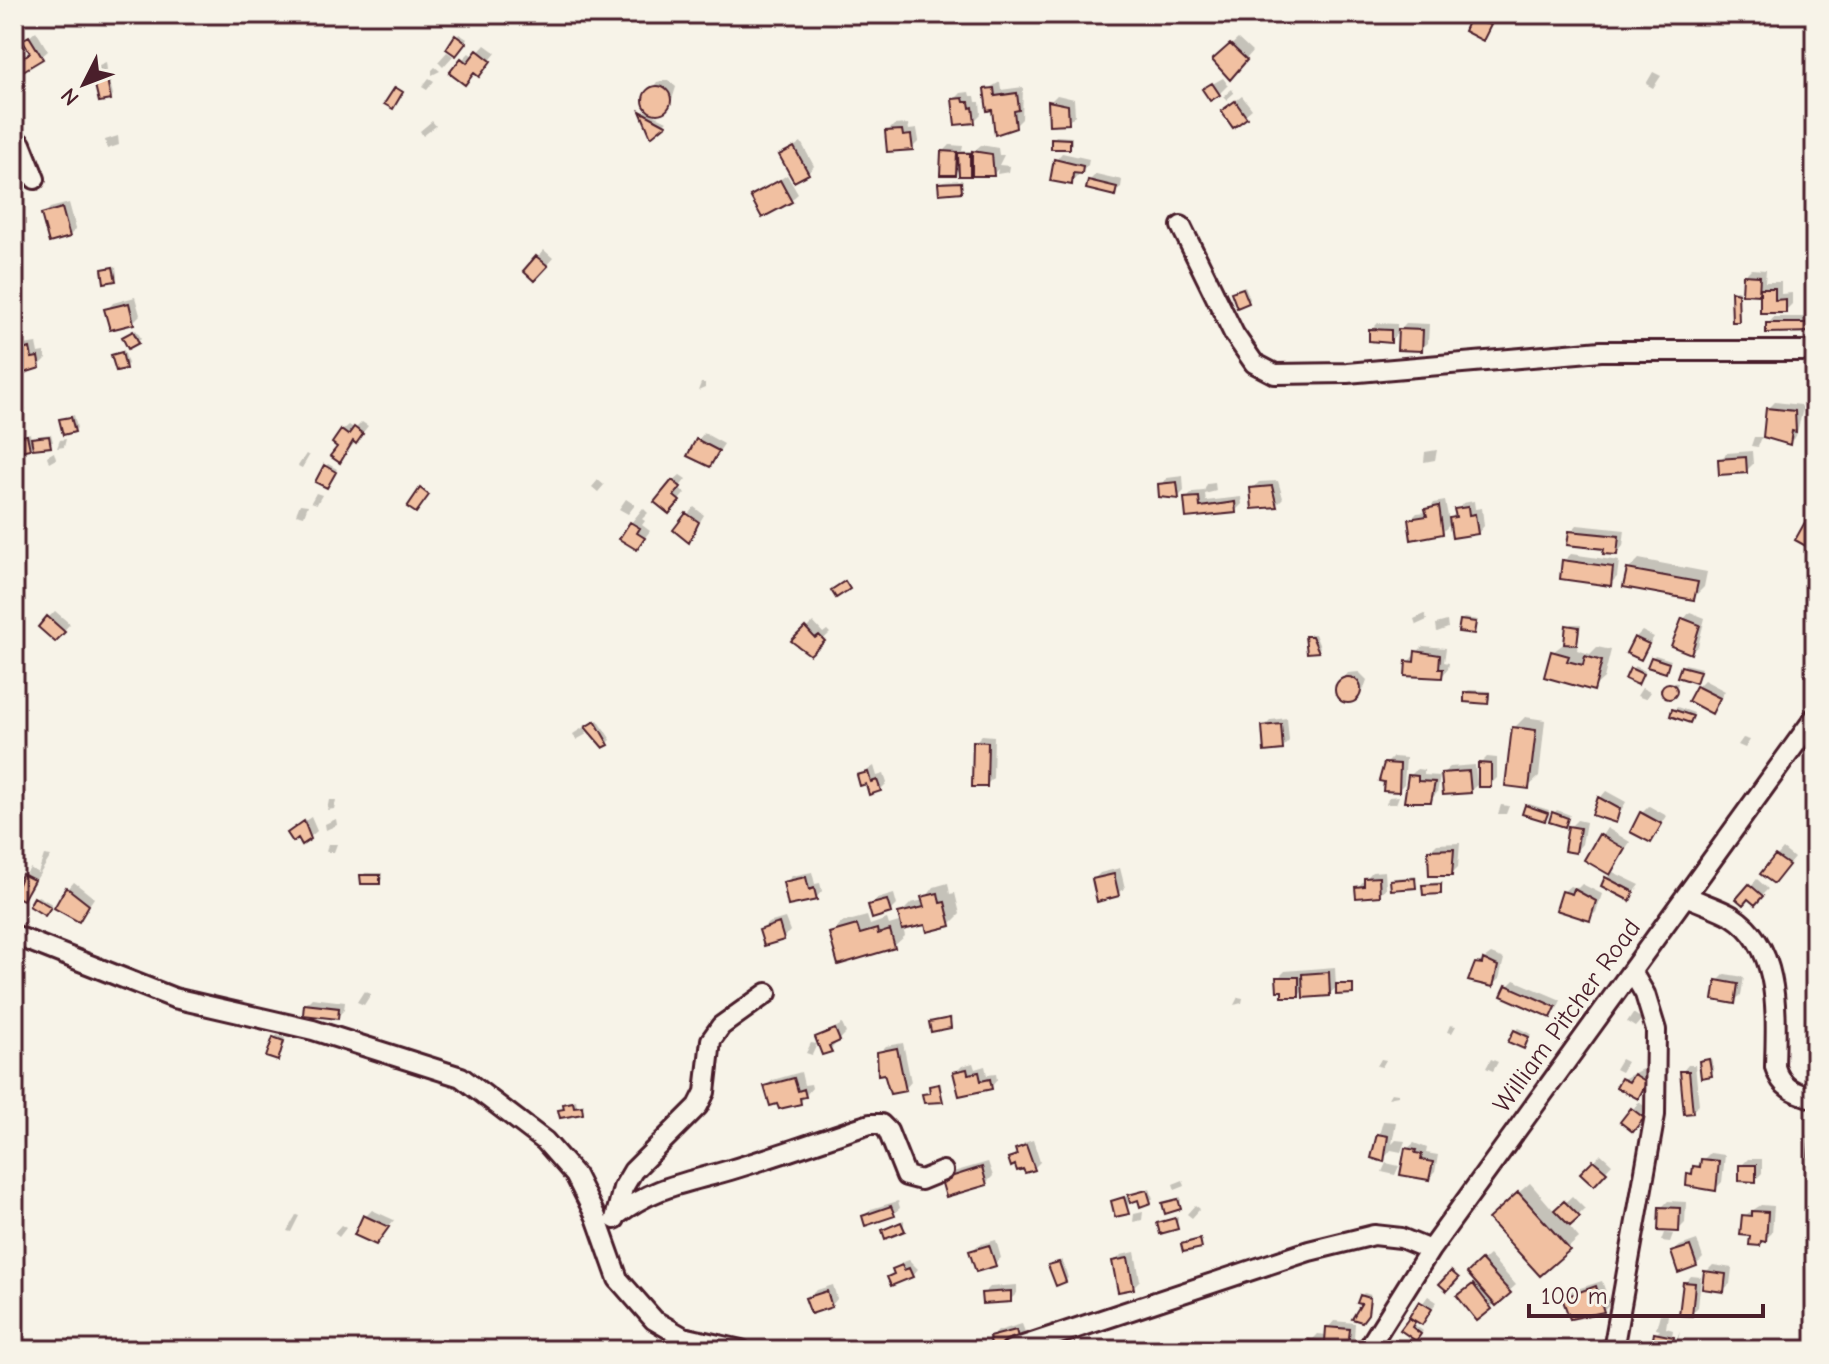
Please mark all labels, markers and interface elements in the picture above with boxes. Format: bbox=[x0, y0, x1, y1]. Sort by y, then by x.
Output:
north arrow bbox=[44, 44, 124, 124]
text: N bbox=[55, 83, 84, 111]
street label: William Pitcher Road bbox=[1487, 914, 1647, 1118]
scale bar bbox=[1529, 1268, 1763, 1318]
text: 100 m bbox=[1541, 1282, 1608, 1310]

